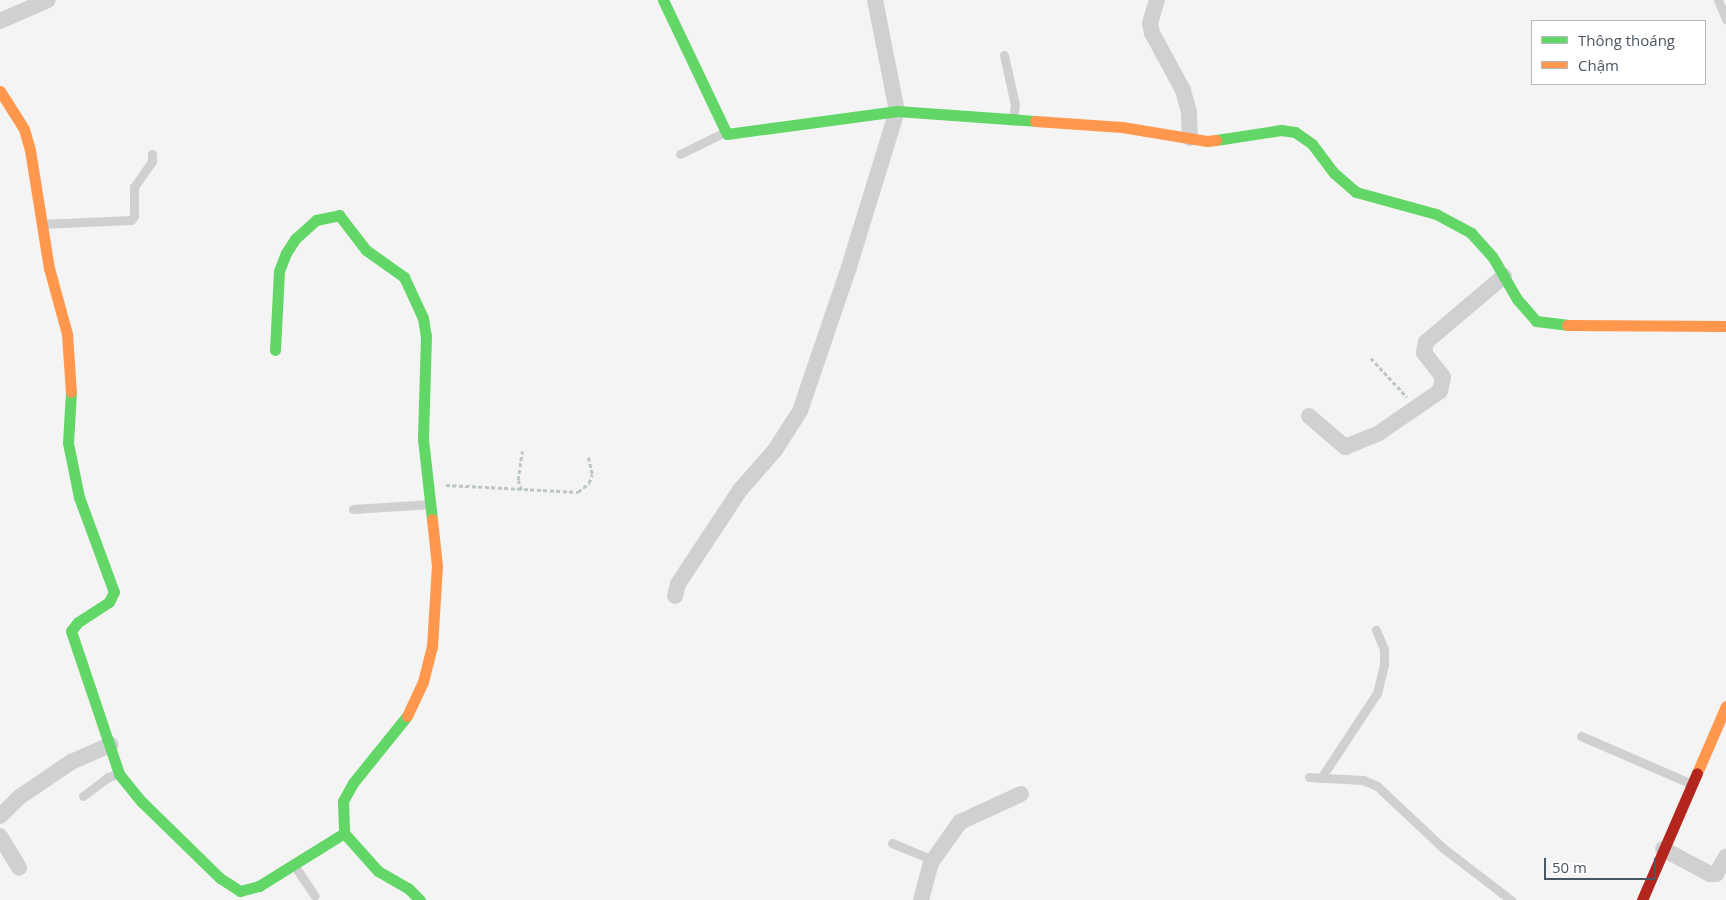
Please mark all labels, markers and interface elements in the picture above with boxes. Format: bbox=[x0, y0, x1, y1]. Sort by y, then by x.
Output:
legend bbox=[1531, 20, 1706, 85]
text: Thông thoáng bbox=[1578, 30, 1675, 50]
text: Chậm bbox=[1578, 55, 1619, 75]
scale bar bbox=[1546, 848, 1658, 880]
text: 50 m bbox=[1552, 857, 1587, 877]

